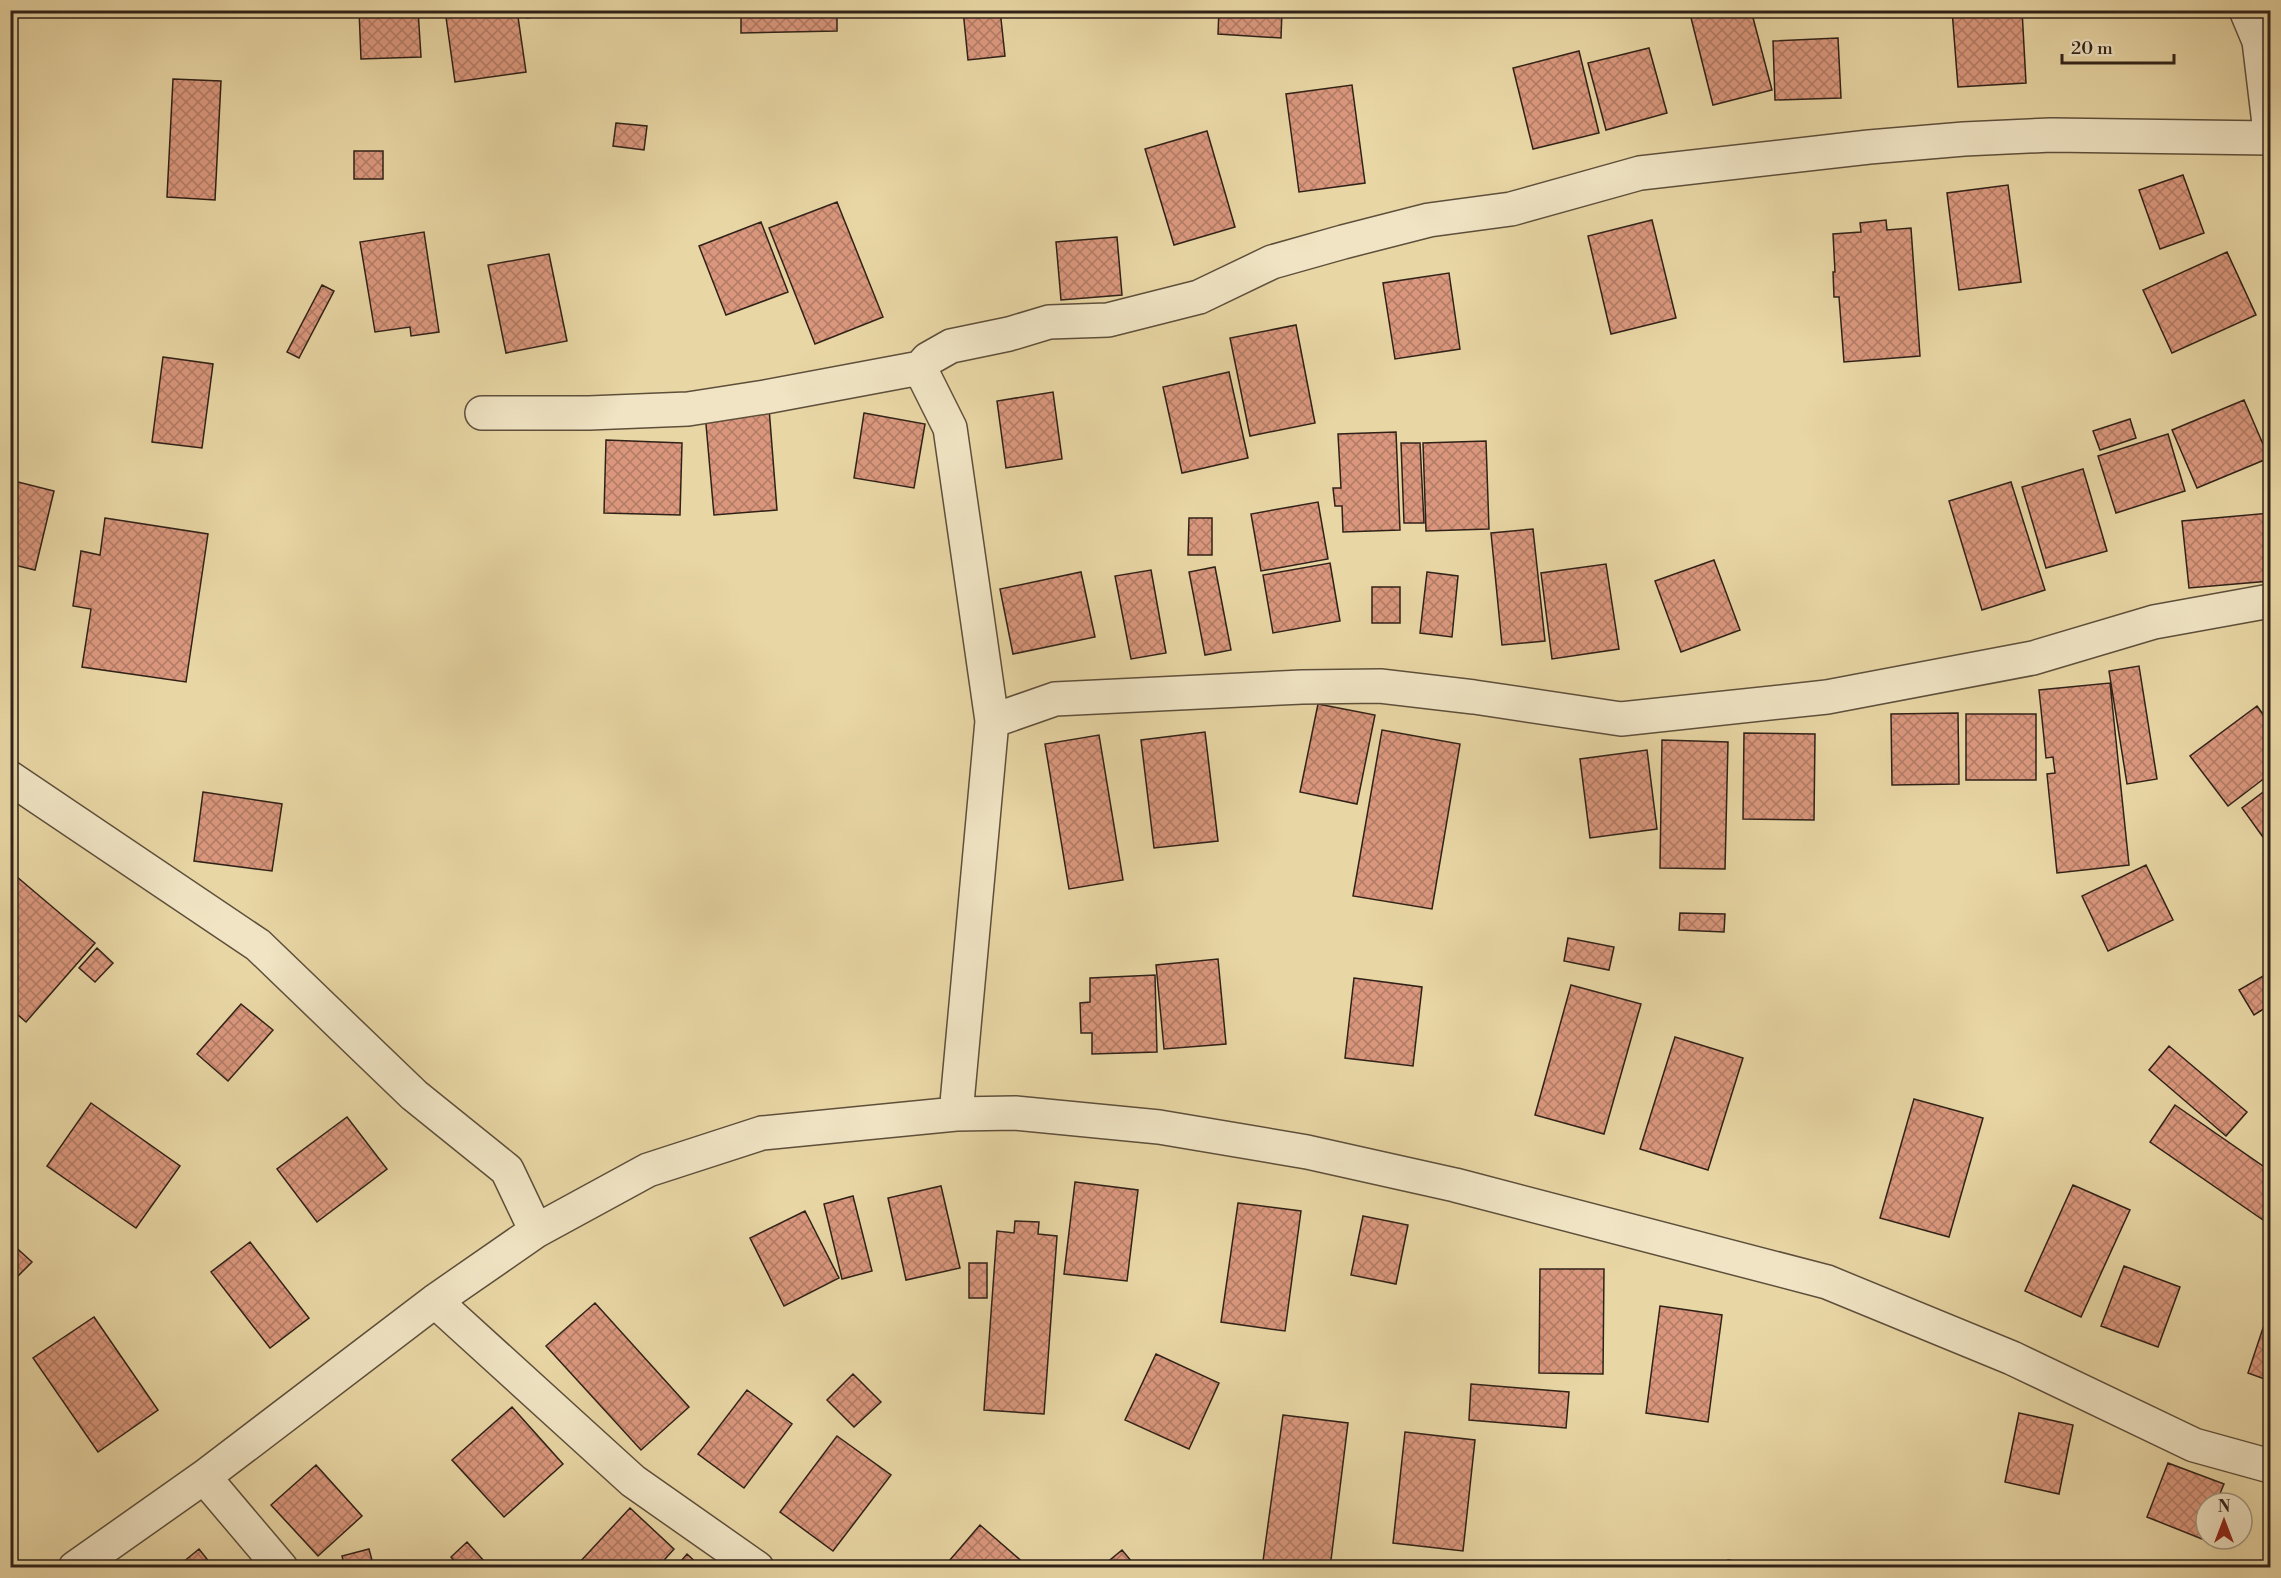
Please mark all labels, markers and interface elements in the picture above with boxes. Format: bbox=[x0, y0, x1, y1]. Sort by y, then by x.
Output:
scale bar bbox=[2062, 27, 2174, 65]
text: 20 m bbox=[2071, 37, 2113, 60]
north arrow bbox=[2194, 1491, 2254, 1551]
text: N bbox=[2218, 1497, 2231, 1517]

